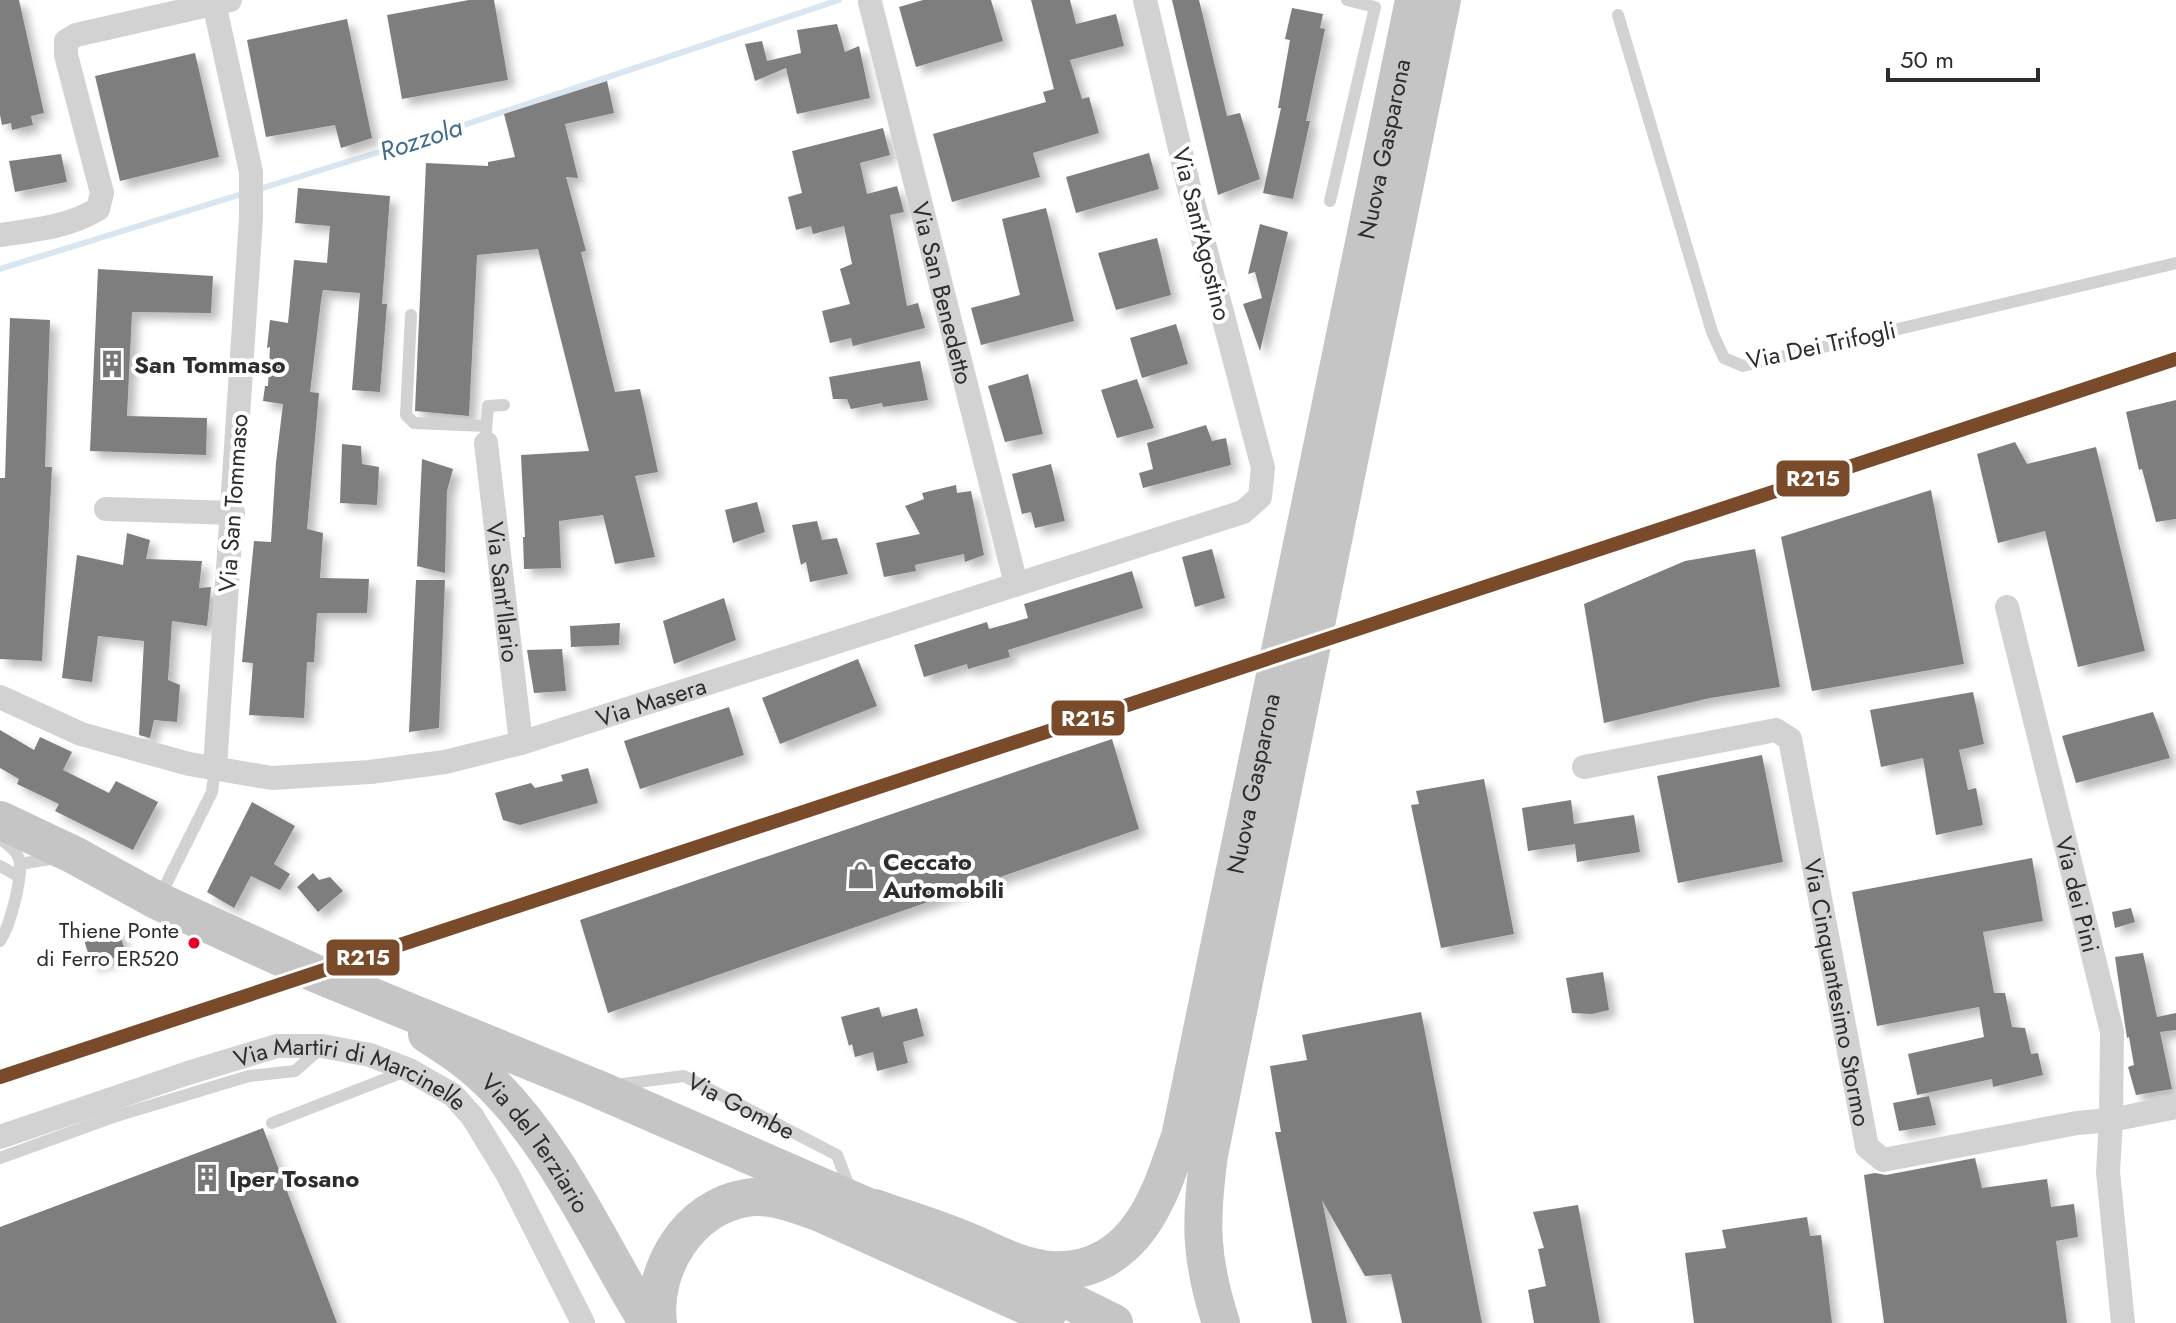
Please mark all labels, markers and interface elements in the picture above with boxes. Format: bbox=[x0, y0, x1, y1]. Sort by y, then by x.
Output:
scale bar bbox=[1888, 32, 2038, 82]
text: 50 m bbox=[1900, 42, 1954, 77]
street label: Nuova Gasparona bbox=[1348, 55, 1419, 242]
water label: Rozzola bbox=[375, 108, 468, 170]
street label: Via Sant'Agostino bbox=[1164, 144, 1240, 324]
street label: Via San Benedetto bbox=[903, 198, 983, 388]
street label: Via Dei Trifogli bbox=[1743, 312, 1899, 378]
place label: San Tommaso bbox=[134, 347, 286, 382]
building icon: San Tommaso bbox=[97, 349, 127, 379]
street label: Via San Tommaso bbox=[209, 413, 257, 593]
line badge: R215 bbox=[1775, 459, 1851, 498]
text: R215 bbox=[1786, 462, 1840, 494]
street label: Via Sant'Ilario bbox=[478, 520, 529, 664]
street label: Via Masera bbox=[592, 667, 710, 735]
street label: Nuova Gasparona bbox=[1217, 690, 1288, 877]
line badge: R215 bbox=[1050, 699, 1126, 737]
text: R215 bbox=[1061, 702, 1115, 734]
street label: Via dei Pini bbox=[2047, 833, 2109, 956]
place label: Ceccato Automobili bbox=[882, 844, 1004, 907]
street label: Via Cinquantesimo Stormo bbox=[1795, 856, 1880, 1129]
shop icon: Ceccato Automobili bbox=[846, 860, 876, 890]
place label: Thiene Ponte di Ferro ER520 bbox=[37, 914, 179, 974]
marker: Thiene Ponte di Ferro ER520 bbox=[186, 935, 202, 951]
line badge: R215 bbox=[325, 938, 401, 977]
text: R215 bbox=[336, 941, 390, 973]
street label: Via Martiri di Marcinelle bbox=[229, 1029, 476, 1118]
street label: Via Gombe bbox=[681, 1063, 801, 1148]
street label: Via del Terziario bbox=[473, 1065, 599, 1219]
place label: Iper Tosano bbox=[229, 1161, 359, 1196]
building icon: Iper Tosano bbox=[192, 1163, 222, 1193]

